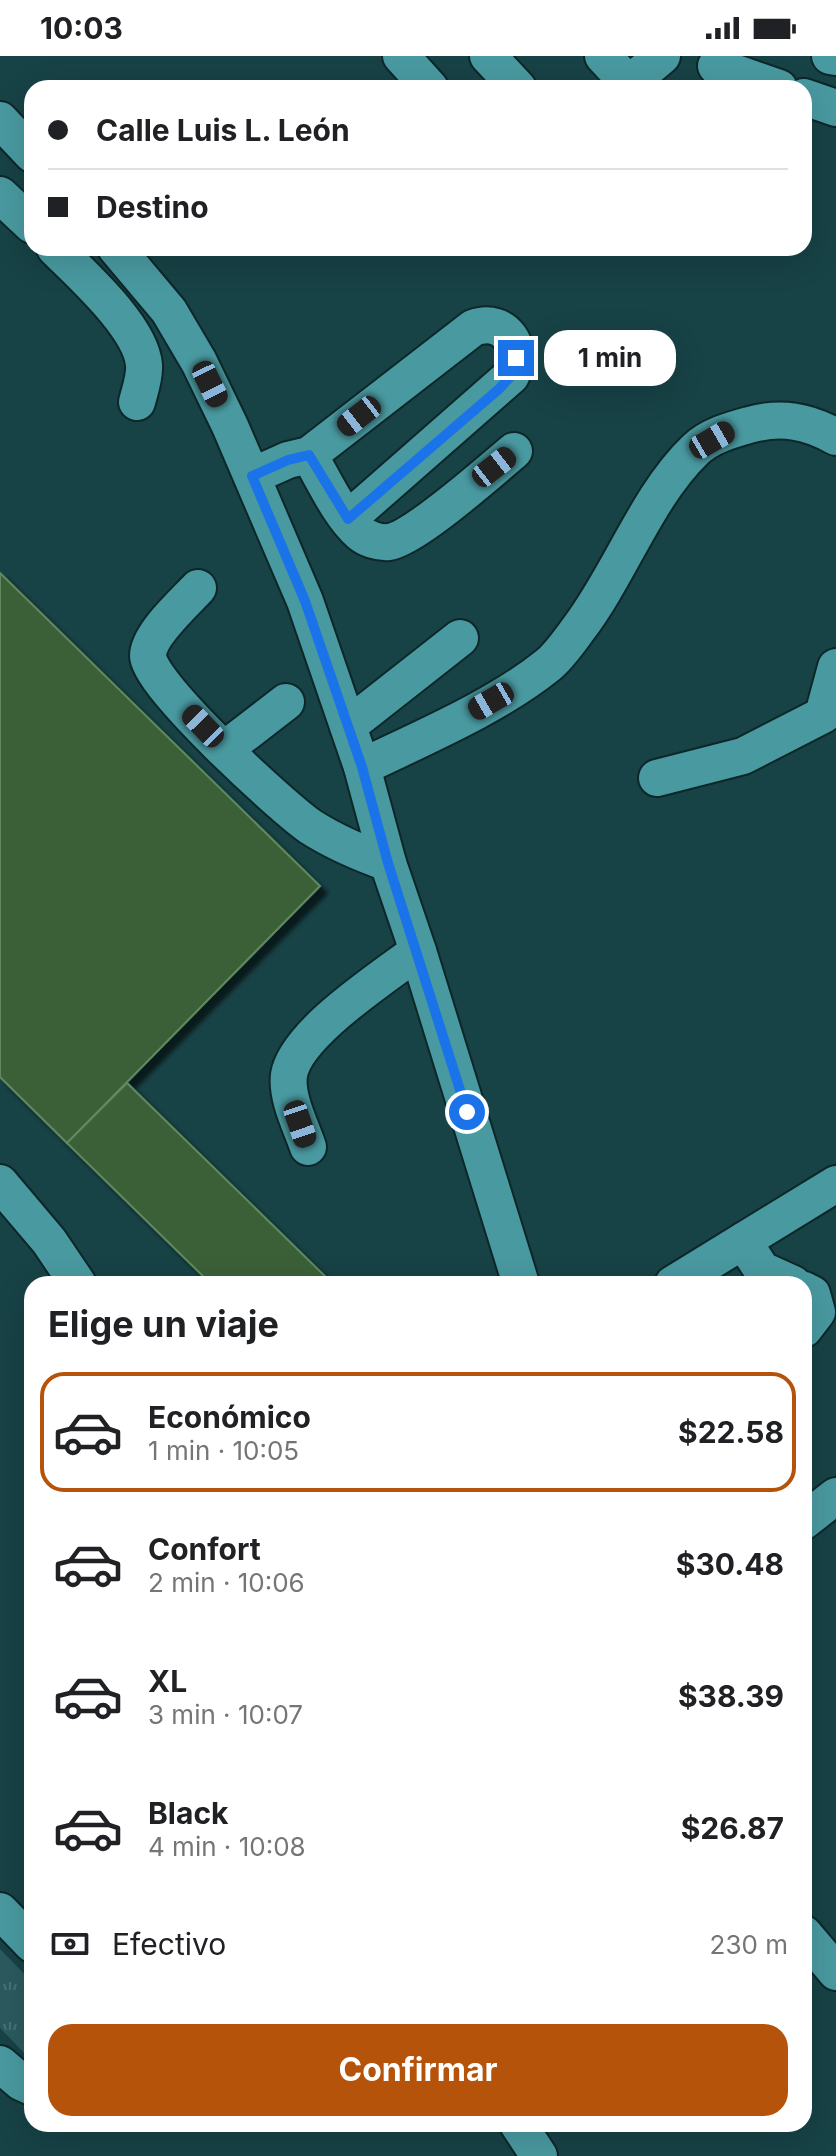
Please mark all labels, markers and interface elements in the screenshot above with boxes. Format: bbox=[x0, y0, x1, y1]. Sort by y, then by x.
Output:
text: 10:03 bbox=[40, 10, 123, 46]
text: Calle Luis L. León bbox=[96, 112, 350, 148]
text: Destino bbox=[96, 189, 209, 225]
callout: 1 min bbox=[544, 330, 676, 386]
route end bbox=[498, 340, 534, 376]
text: 1 min bbox=[578, 342, 642, 373]
car bbox=[189, 357, 231, 411]
car bbox=[333, 392, 385, 440]
car bbox=[685, 418, 739, 462]
car bbox=[468, 443, 520, 491]
car bbox=[464, 679, 518, 723]
car bbox=[178, 700, 228, 752]
route start bbox=[449, 1094, 485, 1130]
car bbox=[281, 1097, 319, 1151]
text: Elige un viaje bbox=[48, 1302, 279, 1346]
icon: car bbox=[52, 1396, 124, 1468]
text: Económico bbox=[148, 1399, 311, 1435]
text: $22.58 bbox=[678, 1414, 784, 1450]
text: 1 min · 10:05 bbox=[148, 1435, 299, 1466]
icon: car bbox=[52, 1528, 124, 1600]
text: Confort bbox=[148, 1531, 261, 1567]
text: $30.48 bbox=[676, 1546, 784, 1582]
text: 2 min · 10:06 bbox=[148, 1567, 305, 1598]
icon: car bbox=[52, 1660, 124, 1732]
text: XL bbox=[148, 1663, 187, 1699]
text: $38.39 bbox=[678, 1678, 784, 1714]
text: 3 min · 10:07 bbox=[148, 1699, 303, 1730]
icon: car bbox=[52, 1792, 124, 1864]
text: Black bbox=[148, 1795, 228, 1831]
text: $26.87 bbox=[681, 1810, 784, 1846]
text: 4 min · 10:08 bbox=[148, 1831, 306, 1862]
icon: cash bbox=[48, 1922, 92, 1966]
text: Efectivo bbox=[112, 1926, 226, 1962]
text: 230 m bbox=[710, 1929, 788, 1960]
button: Confirmar bbox=[48, 2024, 788, 2116]

